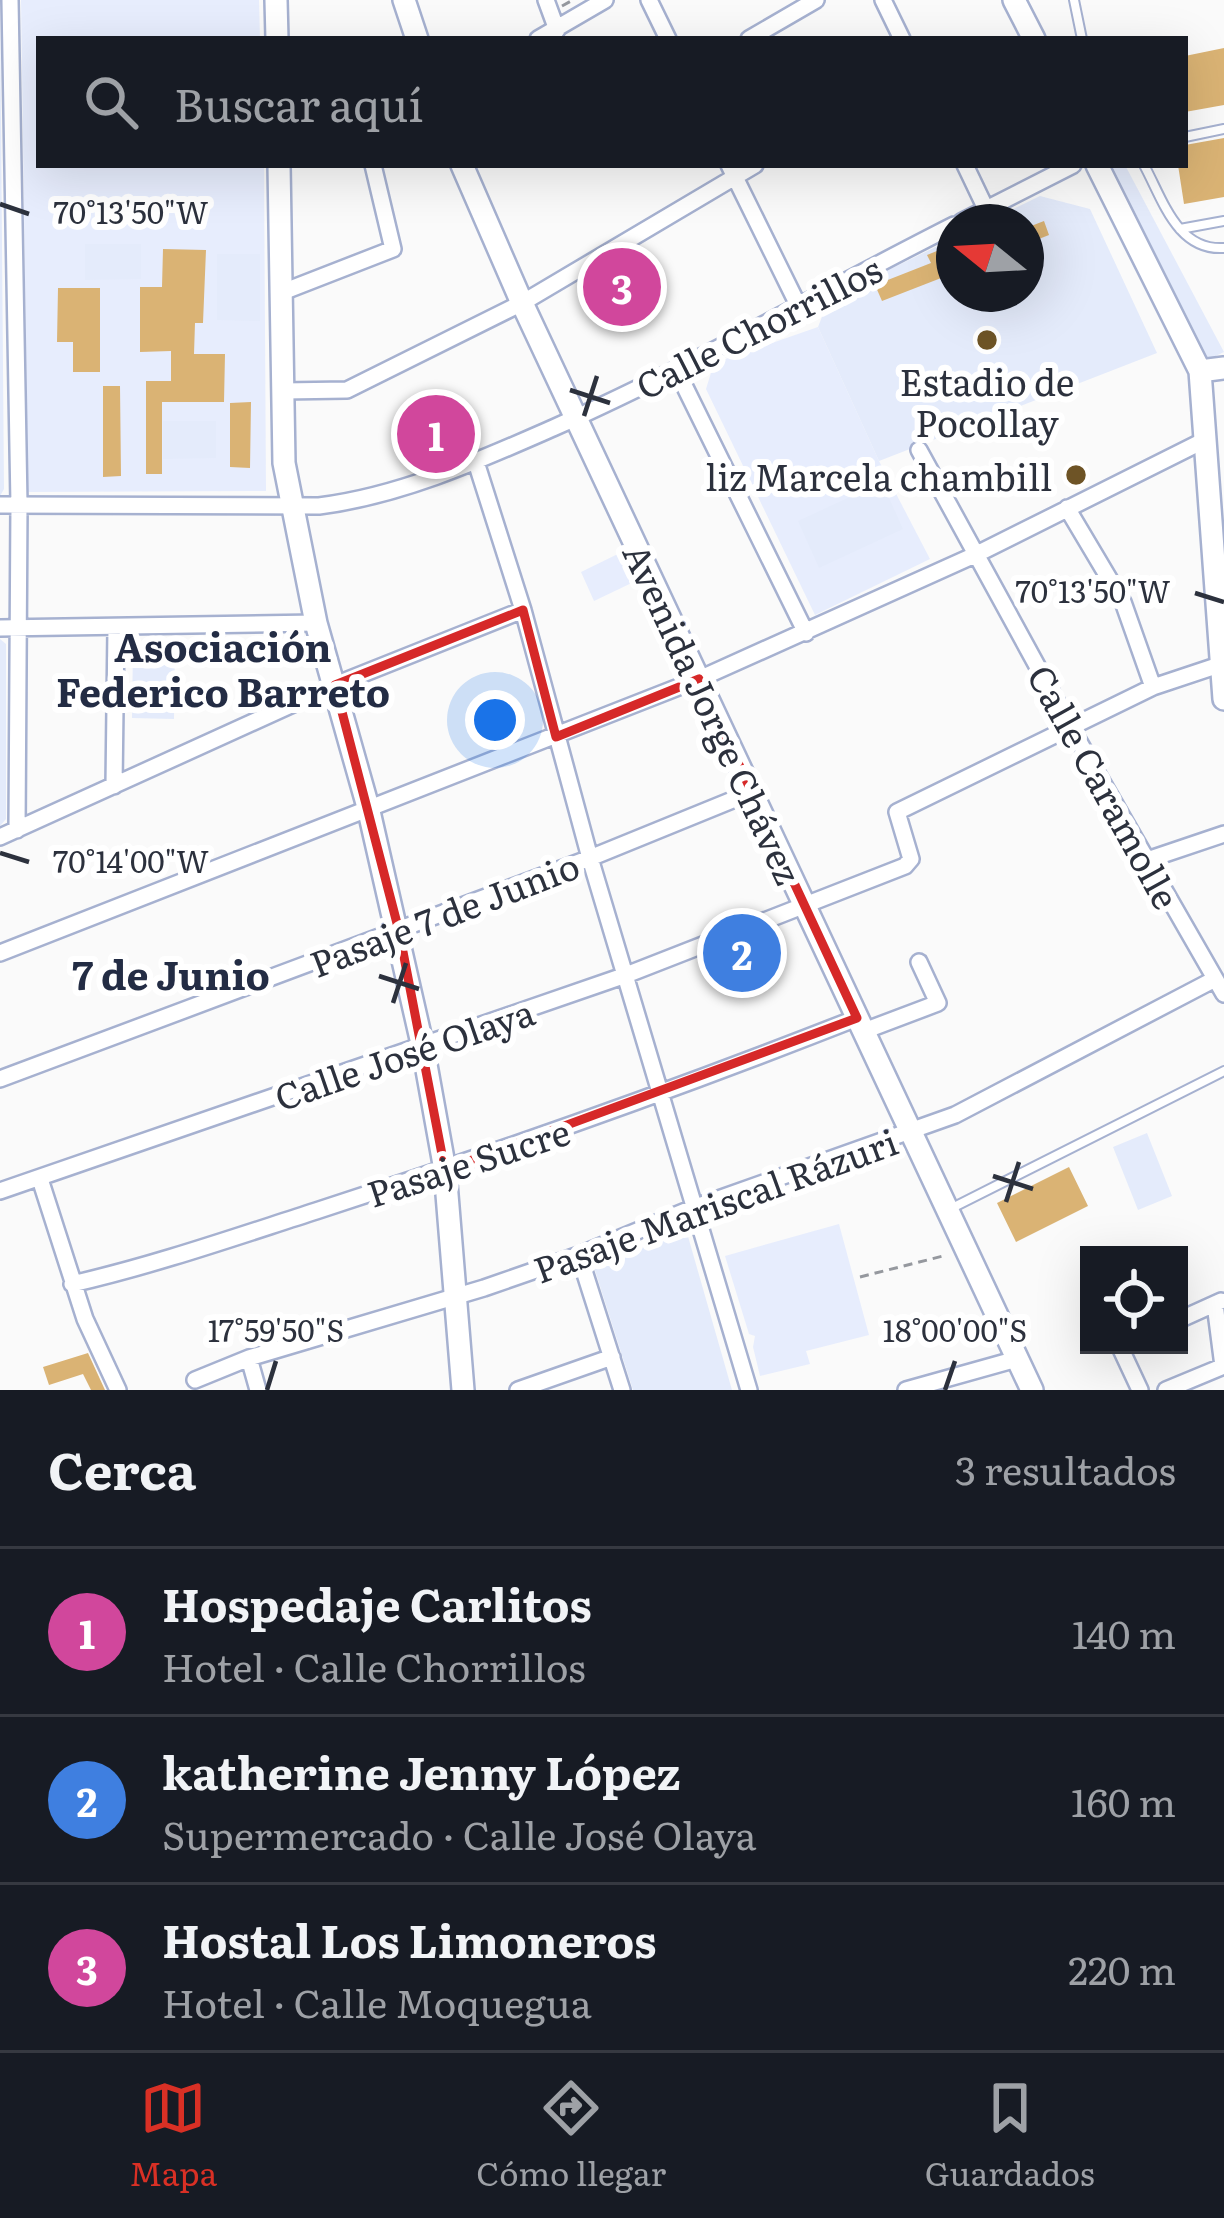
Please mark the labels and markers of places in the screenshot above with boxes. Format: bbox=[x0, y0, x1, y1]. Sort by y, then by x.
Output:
pin: 3 bbox=[583, 242, 661, 332]
marker: Estadio de Pocollay bbox=[974, 327, 1000, 353]
place label: Estadio de Pocollay bbox=[900, 354, 1074, 448]
pin: 1 bbox=[397, 389, 475, 479]
place label: liz Marcela chambill bbox=[705, 449, 1052, 502]
marker: liz Marcela chambill bbox=[1063, 462, 1089, 488]
pin: 2 bbox=[703, 908, 781, 998]

